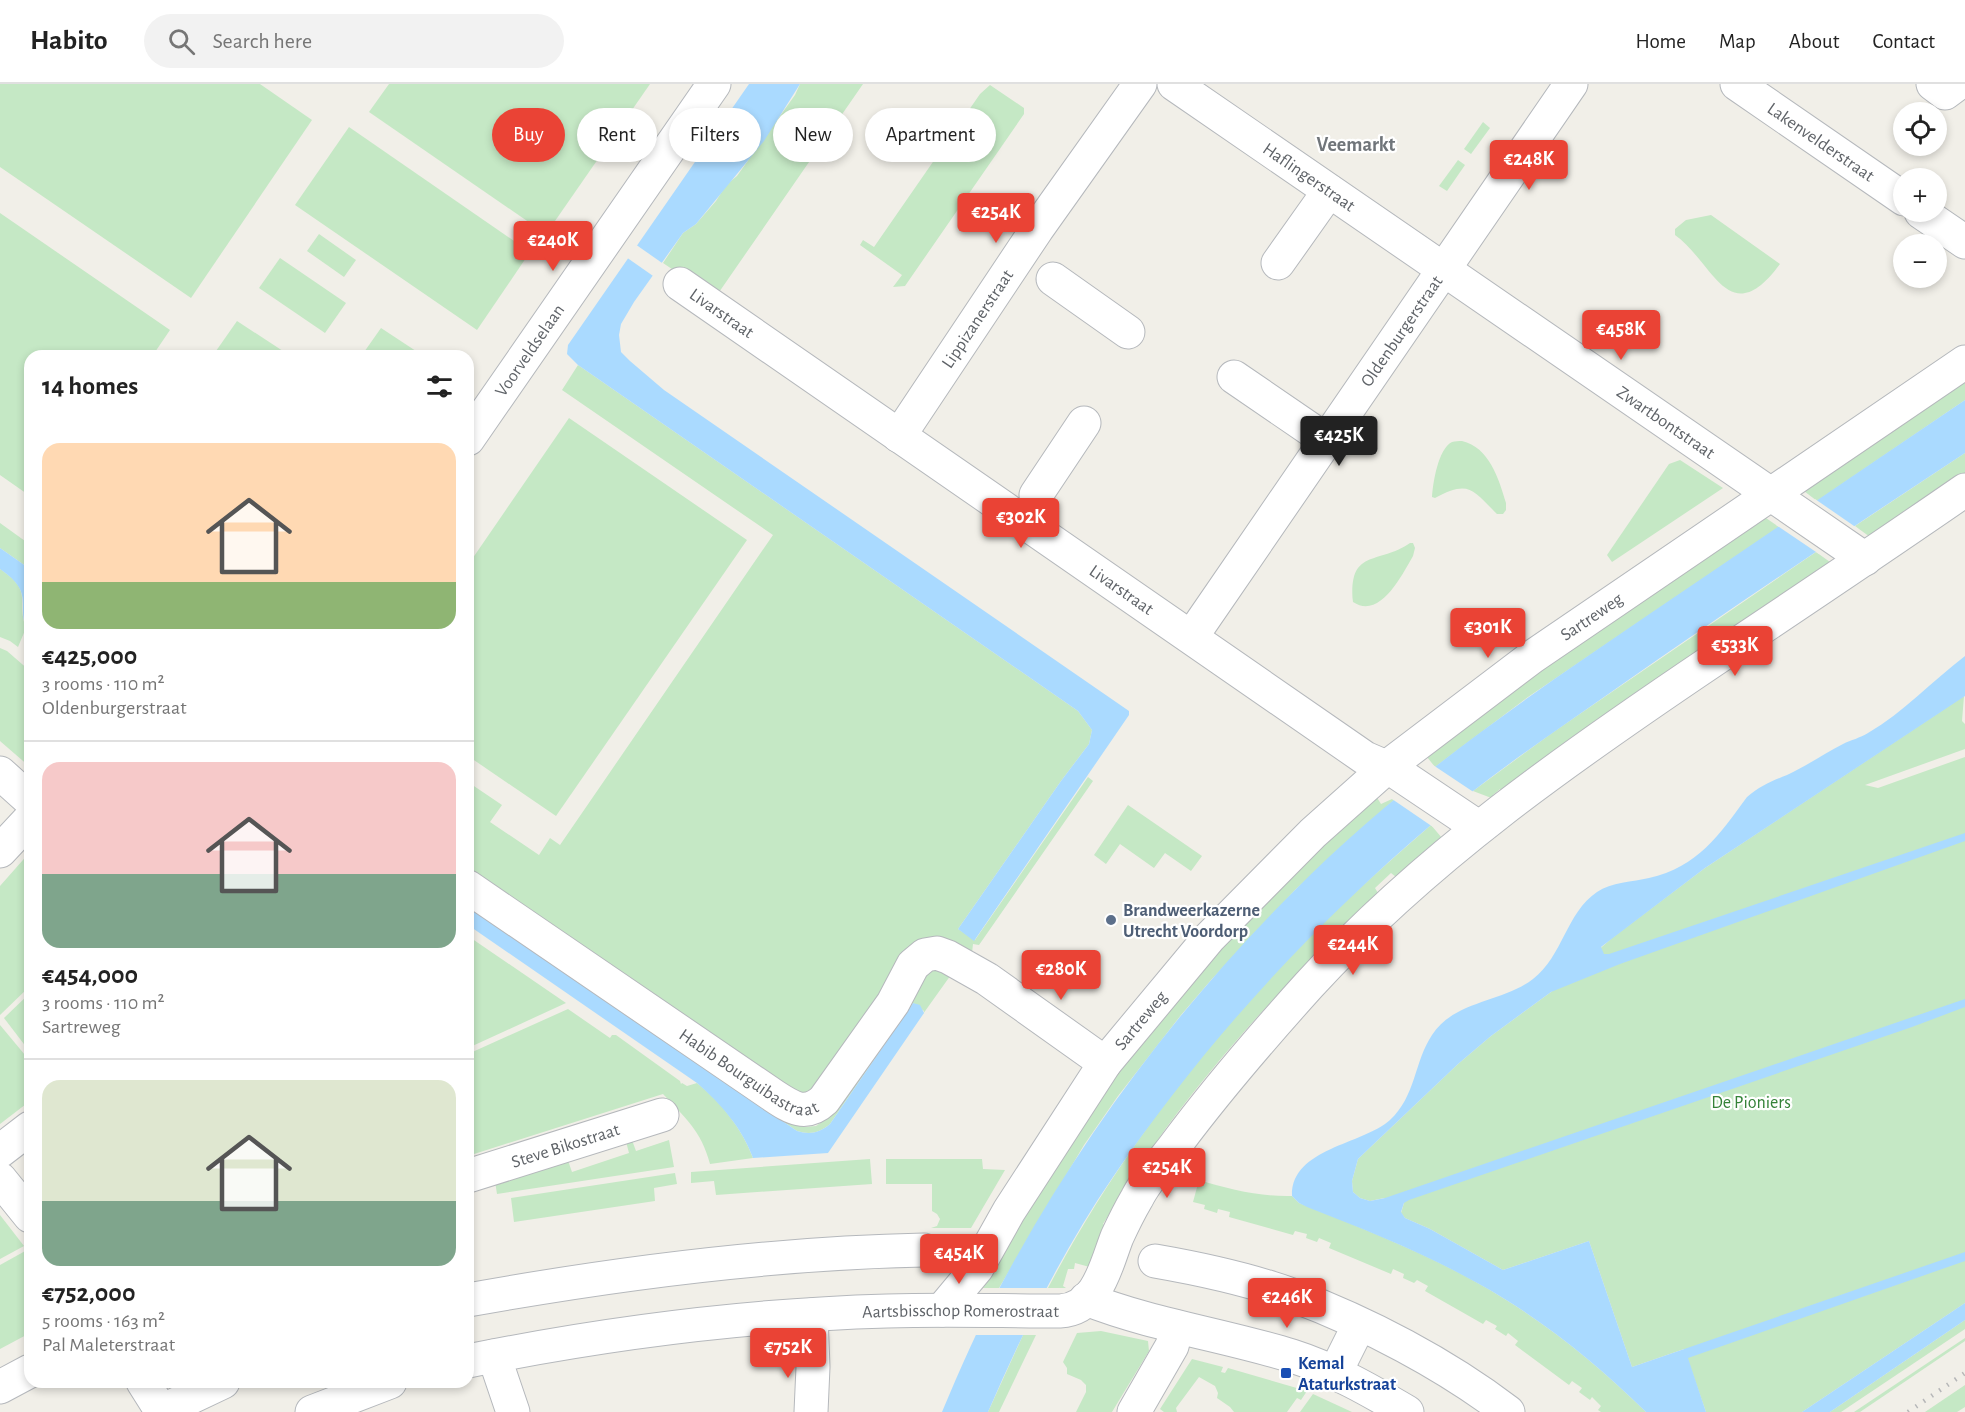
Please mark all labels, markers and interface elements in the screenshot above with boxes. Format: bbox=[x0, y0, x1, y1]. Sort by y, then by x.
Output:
search box bbox=[144, 14, 564, 68]
icon: search bbox=[165, 25, 198, 58]
text: Habito bbox=[30, 27, 108, 55]
text: Search here bbox=[213, 30, 312, 52]
text: Home bbox=[1635, 31, 1686, 52]
text: Map bbox=[1719, 31, 1756, 52]
text: About bbox=[1789, 31, 1839, 52]
text: Contact bbox=[1872, 31, 1935, 52]
street label: Lakenvelderstraat bbox=[1764, 100, 1877, 186]
map controls bbox=[1893, 102, 1947, 288]
button: locate bbox=[1893, 102, 1947, 156]
chip: Buy bbox=[492, 108, 565, 162]
chip: Rent bbox=[577, 108, 657, 162]
chip: Filters bbox=[669, 108, 761, 162]
chip: New bbox=[773, 108, 853, 162]
chip: Apartment bbox=[865, 108, 996, 162]
district label: Veemarkt bbox=[1317, 135, 1396, 155]
street label: Haflingerstraat bbox=[1259, 140, 1358, 216]
pin: €248K bbox=[1487, 140, 1571, 191]
text: €248K bbox=[1504, 149, 1554, 169]
button: + bbox=[1893, 168, 1947, 222]
pin: €254K bbox=[954, 193, 1038, 244]
text: €254K bbox=[971, 202, 1021, 222]
pin: €240K bbox=[511, 221, 595, 272]
text: €240K bbox=[528, 230, 578, 250]
button: − bbox=[1893, 234, 1947, 288]
street label: Lippizanerstraat bbox=[939, 267, 1017, 372]
street label: Oldenburgerstraat bbox=[1358, 273, 1447, 390]
street label: Livarstraat bbox=[686, 285, 757, 342]
street label: Voorveldselaan bbox=[492, 301, 568, 400]
pin: €458K bbox=[1579, 310, 1663, 361]
text: €458K bbox=[1596, 319, 1646, 339]
icon: filters bbox=[423, 370, 456, 403]
text: 14 homes bbox=[42, 373, 138, 399]
street label: Zwartbontstraat bbox=[1613, 383, 1718, 463]
pin: €425K bbox=[1297, 416, 1381, 467]
text: €425K bbox=[1314, 425, 1364, 445]
icon: home bbox=[195, 482, 303, 590]
pin: €302K bbox=[979, 498, 1063, 549]
text: €302K bbox=[996, 507, 1046, 527]
street label: Livarstraat bbox=[1086, 562, 1157, 619]
street label: Sartreweg bbox=[1558, 590, 1627, 645]
pin: €301K bbox=[1446, 608, 1530, 659]
text: €301K bbox=[1464, 617, 1512, 637]
pin: €533K bbox=[1693, 626, 1777, 677]
text: €533K bbox=[1712, 635, 1758, 655]
text: €425,000 bbox=[42, 643, 137, 669]
text: 3 rooms · 110 m² bbox=[42, 674, 165, 694]
text: Oldenburgerstraat bbox=[42, 698, 187, 718]
icon: home bbox=[195, 801, 303, 909]
place label: Brandweerkazerne Utrecht Voordorp bbox=[1123, 902, 1260, 941]
marker: Brandweerkazerne Utrecht Voordorp bbox=[1104, 913, 1118, 927]
pin: €244K bbox=[1311, 925, 1395, 976]
text: €244K bbox=[1328, 934, 1378, 954]
pin: €280K bbox=[1019, 950, 1103, 1001]
text: €280K bbox=[1036, 959, 1086, 979]
text: €454,000 bbox=[42, 962, 138, 988]
street label: Sartreweg bbox=[1112, 988, 1171, 1054]
text: 3 rooms · 110 m² bbox=[42, 993, 165, 1013]
text: Sartreweg bbox=[42, 1017, 121, 1037]
street label: Habib Bourguibastraat bbox=[676, 1026, 822, 1120]
park label: De Pioniers bbox=[1711, 1094, 1791, 1112]
icon: home bbox=[195, 1119, 303, 1227]
street label: Steve Bikostraat bbox=[509, 1121, 622, 1172]
pin: €254K bbox=[1125, 1148, 1209, 1199]
text: €254K bbox=[1142, 1157, 1192, 1177]
pin: €454K bbox=[917, 1234, 1001, 1285]
text: €454K bbox=[934, 1243, 984, 1263]
pin: €246K bbox=[1245, 1278, 1329, 1329]
text: €752,000 bbox=[42, 1280, 135, 1306]
text: €246K bbox=[1262, 1287, 1312, 1307]
street label: Aartsbisschop Romerostraat bbox=[862, 1302, 1059, 1322]
text: 5 rooms · 163 m² bbox=[42, 1311, 165, 1331]
pin: €752K bbox=[746, 1328, 830, 1379]
text: Pal Maleterstraat bbox=[42, 1335, 175, 1355]
text: €752K bbox=[764, 1337, 812, 1357]
place label: Kemal Ataturkstraat bbox=[1298, 1355, 1396, 1394]
marker: Kemal Ataturkstraat bbox=[1279, 1366, 1293, 1380]

